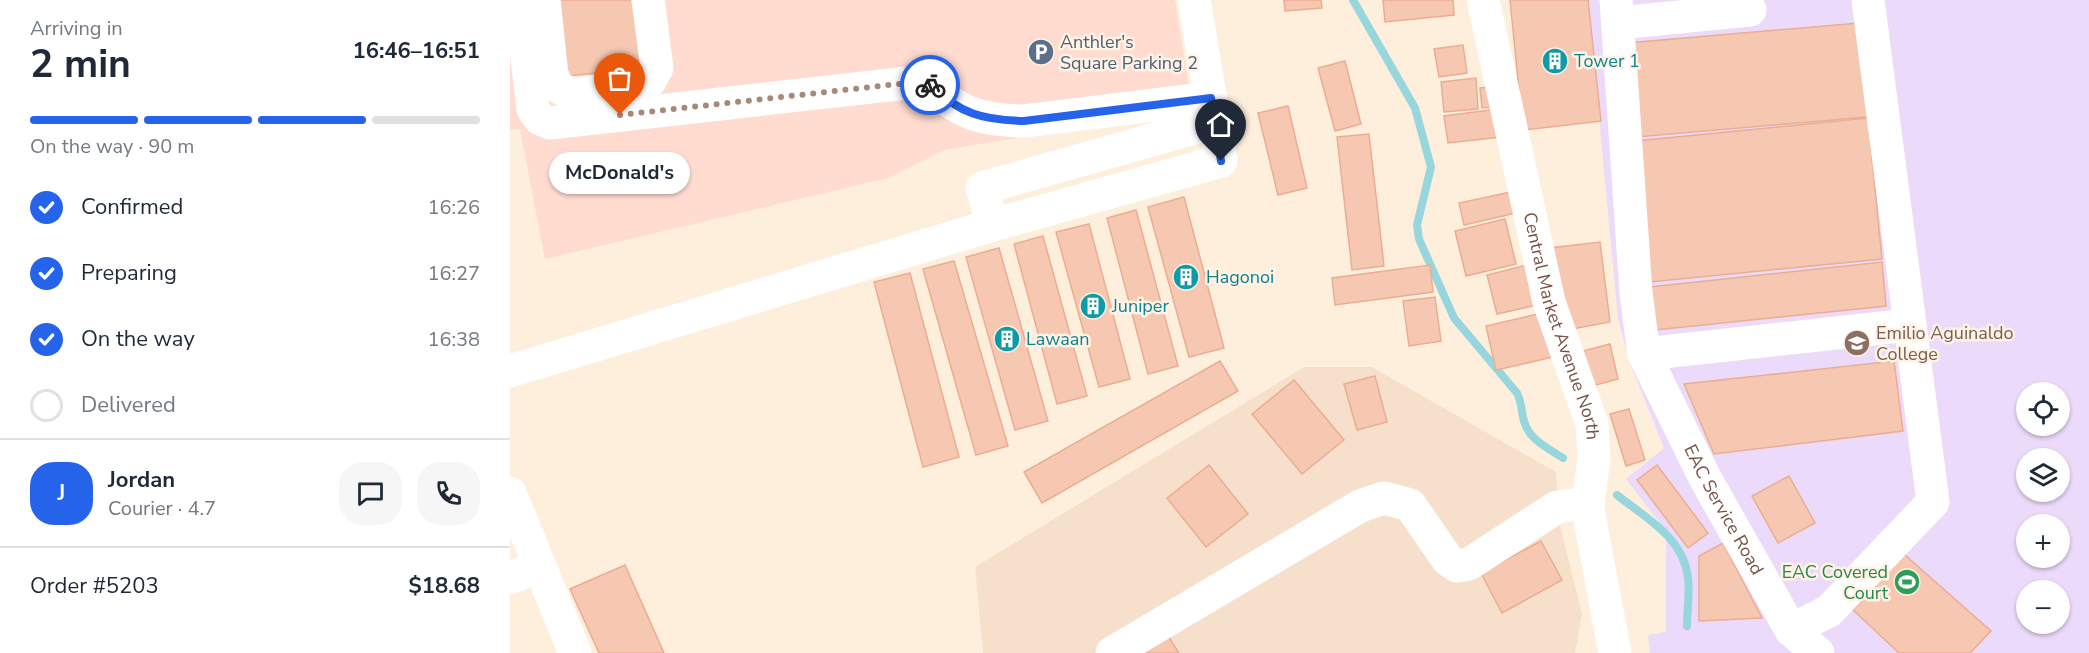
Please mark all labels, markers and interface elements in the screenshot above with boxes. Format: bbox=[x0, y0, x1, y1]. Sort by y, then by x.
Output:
text: Arriving in bbox=[30, 15, 123, 42]
place label: Anthler's Square Parking 2 bbox=[1060, 30, 1198, 75]
text: 16:46–16:51 bbox=[352, 36, 480, 66]
parking icon: Anthler's Square Parking 2 bbox=[1026, 37, 1056, 67]
text: 2 min bbox=[30, 38, 131, 91]
building icon: Tower 1 bbox=[1540, 46, 1570, 76]
place label: Tower 1 bbox=[1574, 49, 1640, 73]
pin bbox=[594, 53, 645, 115]
courier bbox=[900, 55, 960, 115]
icon: bag bbox=[603, 62, 636, 95]
icon: bike bbox=[914, 69, 947, 102]
pin bbox=[1195, 99, 1246, 161]
icon: home bbox=[1204, 108, 1237, 141]
text: On the way · 90 m bbox=[30, 133, 194, 160]
callout: McDonald's bbox=[549, 151, 690, 193]
text: McDonald's bbox=[565, 159, 674, 186]
icon: check bbox=[30, 191, 63, 224]
text: Confirmed bbox=[81, 192, 183, 222]
text: 16:26 bbox=[427, 194, 480, 221]
street label: Central Market Avenue North bbox=[1518, 210, 1605, 441]
icon: check bbox=[30, 257, 63, 290]
text: Preparing bbox=[81, 258, 177, 288]
text: 16:27 bbox=[427, 260, 480, 287]
building icon: Hagonoi bbox=[1171, 262, 1201, 292]
place label: Hagonoi bbox=[1206, 265, 1274, 289]
building icon: Juniper bbox=[1078, 291, 1108, 321]
place label: Juniper bbox=[1111, 294, 1169, 318]
place label: Emilio Aguinaldo College bbox=[1876, 321, 2014, 366]
icon: check bbox=[30, 323, 63, 356]
text: On the way bbox=[81, 324, 195, 354]
building icon: Lawaan bbox=[992, 324, 1022, 354]
text: 16:38 bbox=[427, 326, 480, 353]
place label: Lawaan bbox=[1026, 327, 1090, 351]
school or university icon: Emilio Aguinaldo College bbox=[1842, 328, 1872, 358]
map controls bbox=[2016, 382, 2070, 634]
button: locate bbox=[2016, 382, 2070, 436]
text: Delivered bbox=[81, 390, 176, 420]
street label: EAC Service Road bbox=[1678, 440, 1769, 579]
button: layers bbox=[2016, 448, 2070, 502]
button: chat bbox=[339, 462, 402, 525]
button: phone bbox=[417, 462, 480, 525]
text: Jordan bbox=[108, 465, 175, 495]
text: J bbox=[58, 478, 65, 508]
text: Courier · 4.7 bbox=[108, 495, 216, 522]
button: + bbox=[2016, 514, 2070, 568]
place label: EAC Covered Court bbox=[1782, 560, 1889, 605]
sports icon: EAC Covered Court bbox=[1892, 567, 1922, 597]
text: Order #5203 bbox=[30, 571, 159, 601]
text: $18.68 bbox=[409, 571, 480, 601]
button: − bbox=[2016, 580, 2070, 634]

